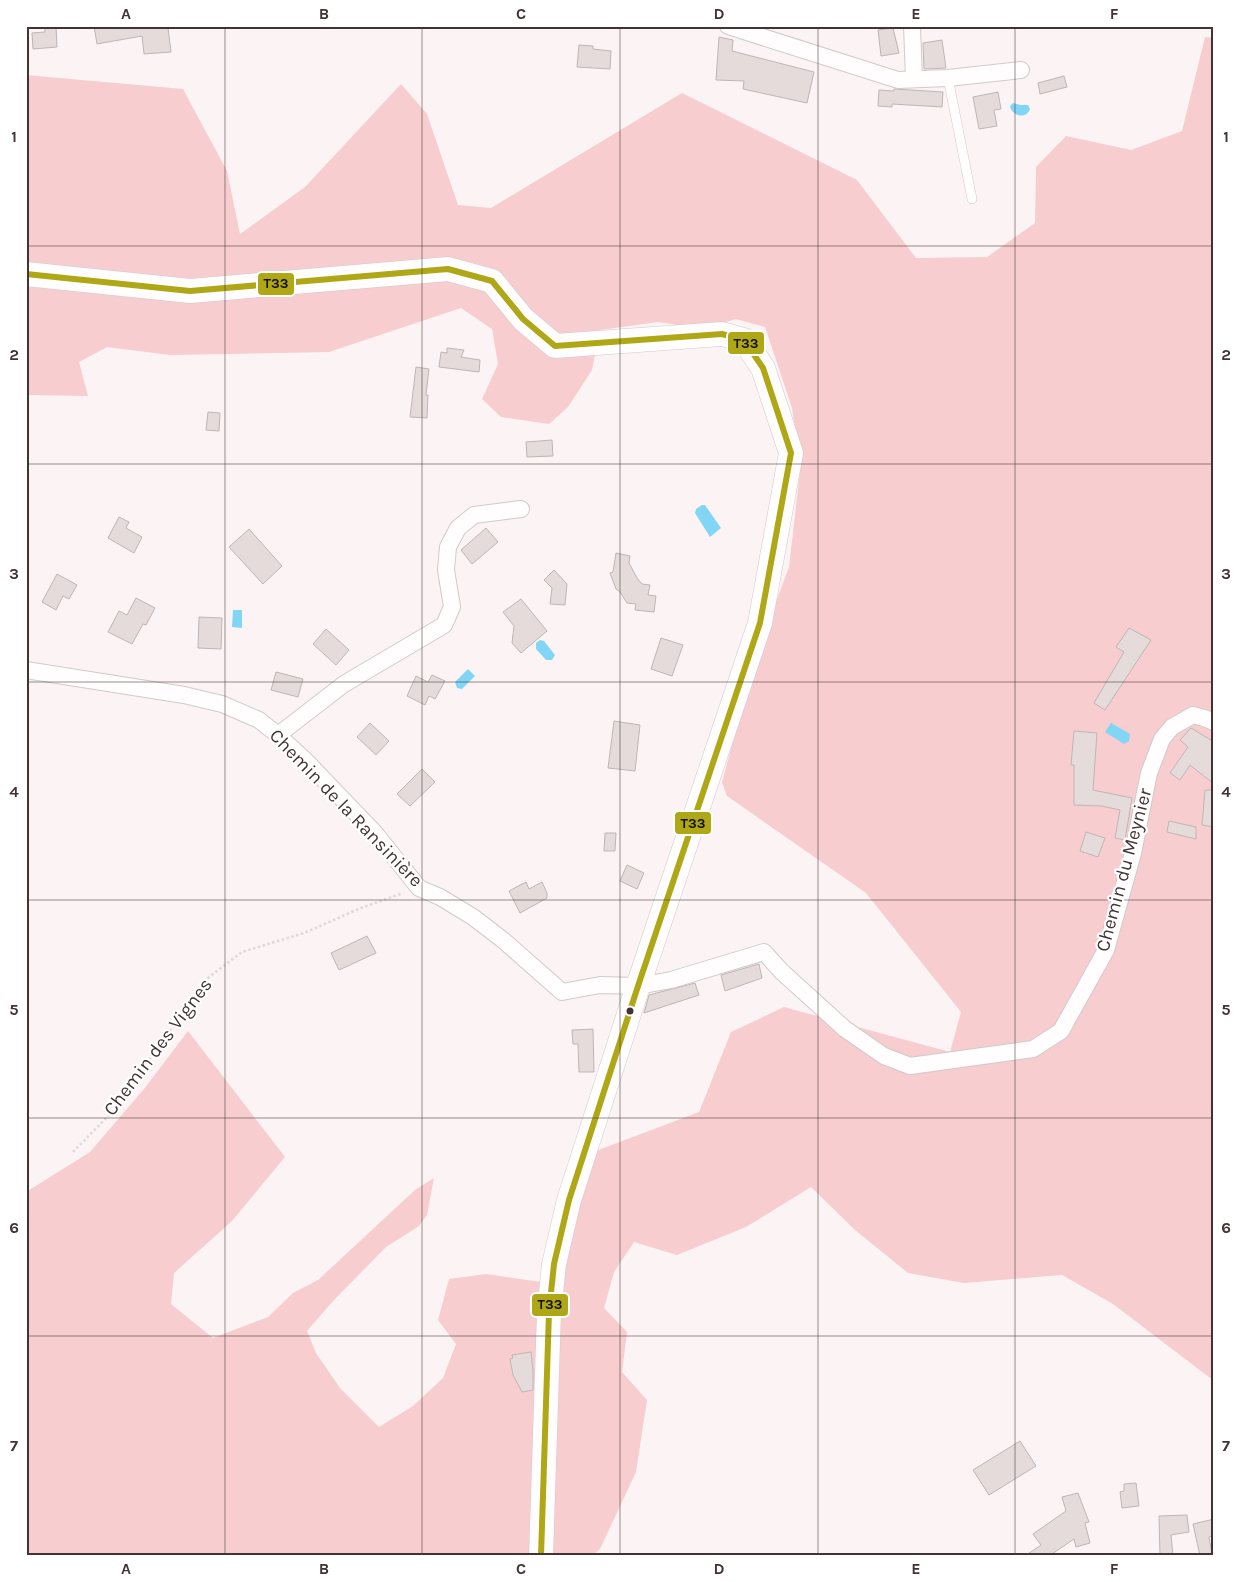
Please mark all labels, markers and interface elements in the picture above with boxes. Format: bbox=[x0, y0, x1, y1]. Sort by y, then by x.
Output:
text: A bbox=[121, 4, 131, 23]
text: B bbox=[319, 4, 329, 23]
text: C bbox=[516, 4, 526, 23]
text: D bbox=[714, 4, 725, 23]
text: E bbox=[911, 4, 921, 23]
text: F bbox=[1110, 4, 1119, 23]
text: 1 bbox=[11, 127, 17, 146]
text: 1 bbox=[1223, 127, 1229, 146]
line badge: T33 bbox=[257, 272, 295, 296]
text: T33 bbox=[264, 275, 288, 292]
line badge: T33 bbox=[727, 331, 765, 355]
text: T33 bbox=[734, 335, 758, 352]
text: 2 bbox=[9, 345, 19, 364]
text: 2 bbox=[1221, 345, 1231, 364]
text: 3 bbox=[9, 564, 19, 583]
text: 3 bbox=[1221, 564, 1231, 583]
street label: Chemin de la Ransinière bbox=[265, 725, 427, 891]
text: 4 bbox=[9, 782, 19, 801]
text: 4 bbox=[1221, 782, 1231, 801]
street label: Chemin du Meynier bbox=[1092, 786, 1156, 954]
line badge: T33 bbox=[674, 811, 712, 835]
text: T33 bbox=[681, 815, 705, 832]
street label: Chemin des Vignes bbox=[99, 974, 217, 1120]
text: 5 bbox=[9, 1000, 19, 1019]
text: 5 bbox=[1221, 1000, 1231, 1019]
unlabelled marker bbox=[625, 1006, 635, 1016]
text: 6 bbox=[9, 1218, 19, 1237]
text: 6 bbox=[1221, 1218, 1231, 1237]
line badge: T33 bbox=[531, 1293, 569, 1317]
text: T33 bbox=[538, 1296, 562, 1313]
text: 7 bbox=[10, 1436, 18, 1455]
text: 7 bbox=[1222, 1436, 1230, 1455]
text: A bbox=[121, 1559, 131, 1578]
text: B bbox=[319, 1559, 329, 1578]
text: C bbox=[516, 1559, 526, 1578]
text: D bbox=[714, 1559, 725, 1578]
text: E bbox=[911, 1559, 921, 1578]
text: F bbox=[1110, 1559, 1119, 1578]

